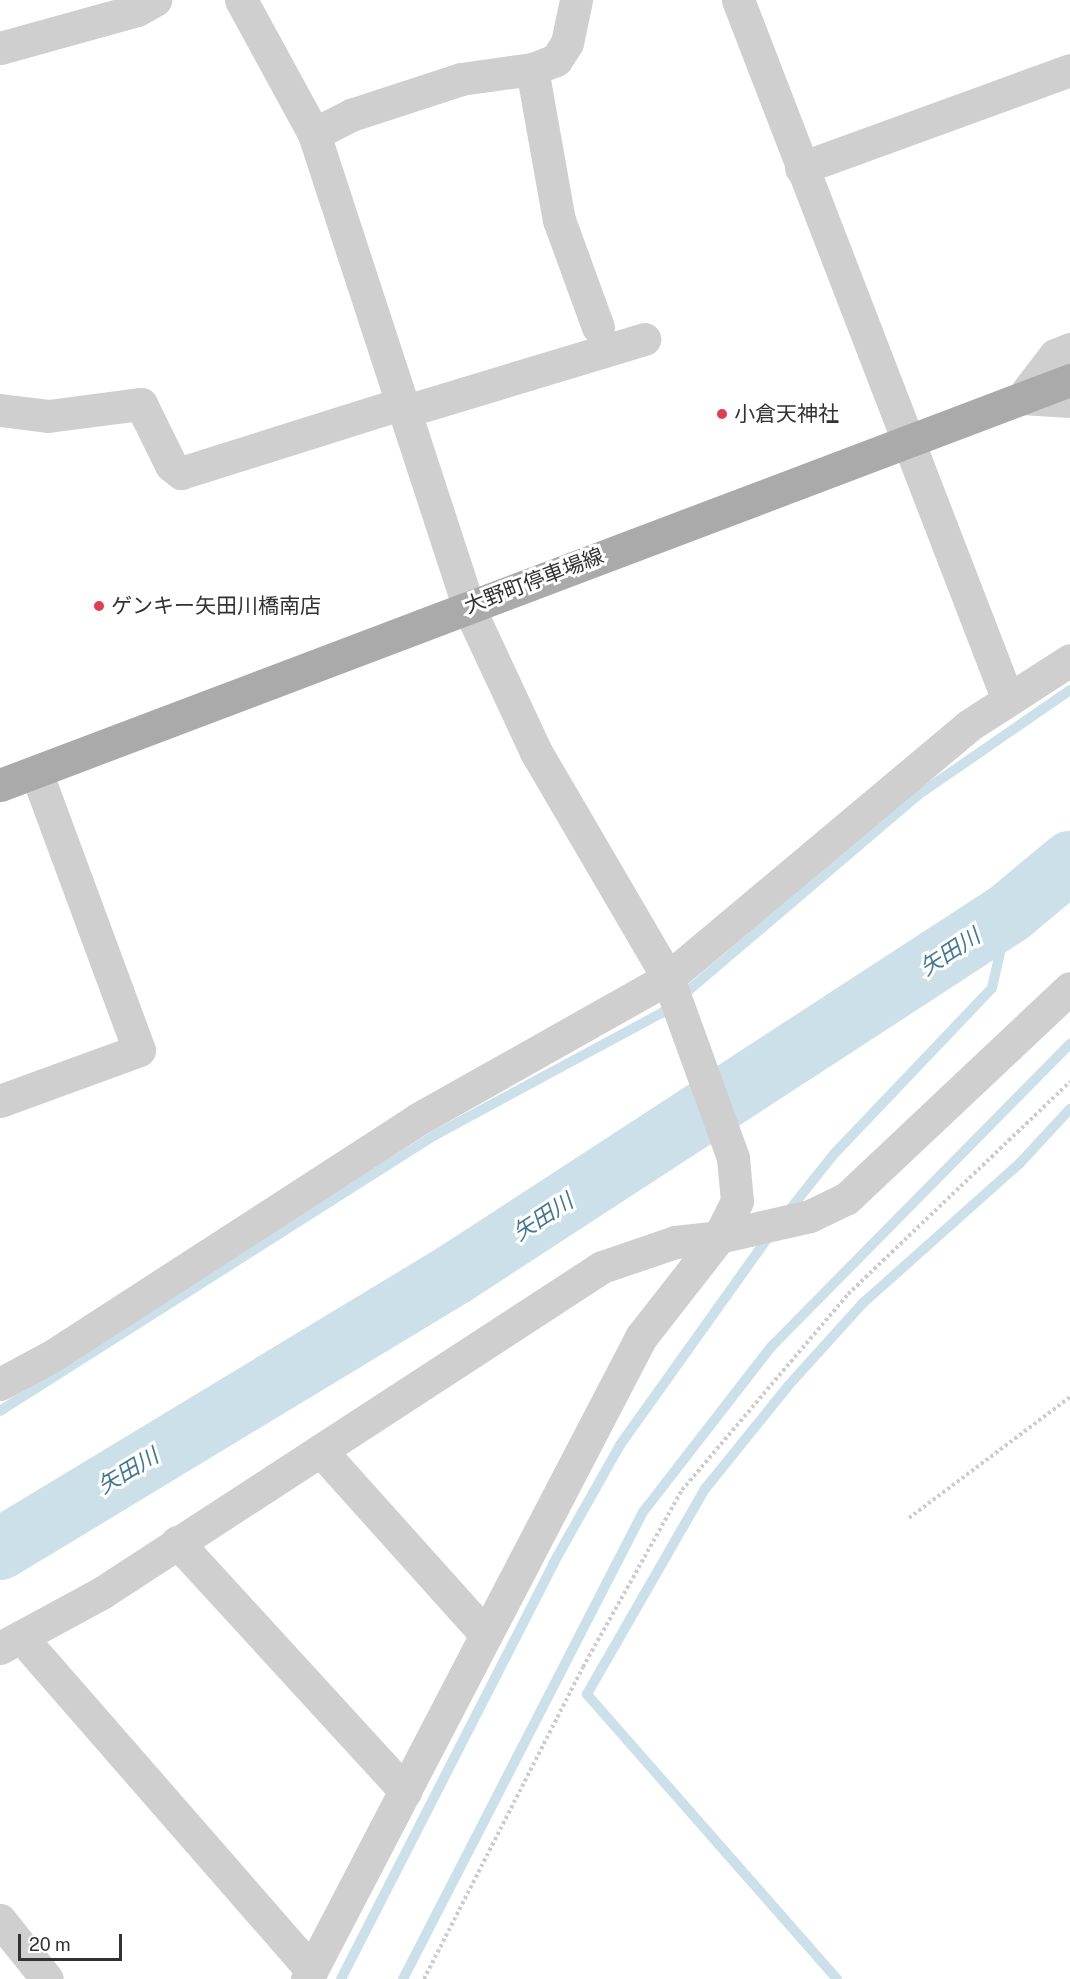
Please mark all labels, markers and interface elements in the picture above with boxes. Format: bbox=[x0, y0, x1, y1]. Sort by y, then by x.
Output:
place label: 小倉天神社 bbox=[734, 401, 839, 427]
marker: 小倉天神社 bbox=[715, 407, 729, 421]
street label: 大野町停車場線 bbox=[461, 543, 607, 619]
place label: ゲンキー矢田川橋南店 bbox=[111, 593, 321, 619]
marker: ゲンキー矢田川橋南店 bbox=[92, 599, 106, 613]
water label: 矢田川 bbox=[915, 923, 985, 981]
water label: 矢田川 bbox=[508, 1188, 578, 1246]
water label: 矢田川 bbox=[93, 1443, 163, 1499]
scale bar bbox=[21, 1922, 124, 1960]
text: 20 m bbox=[29, 1934, 71, 1955]

